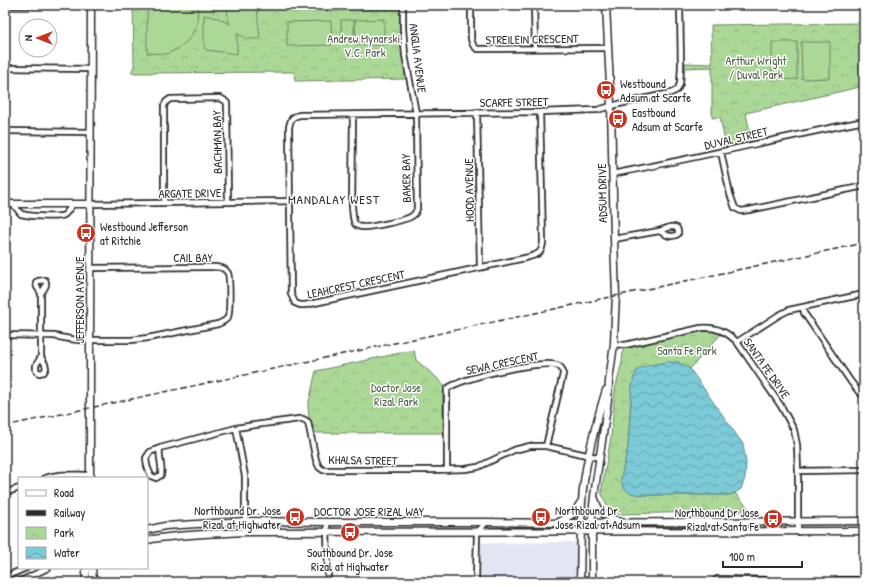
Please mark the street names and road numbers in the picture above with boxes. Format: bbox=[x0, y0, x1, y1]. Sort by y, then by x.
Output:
street label: ANGLIA AVENUE bbox=[405, 22, 431, 95]
street label: STREILEIN CRESCENT bbox=[485, 30, 579, 48]
street label: SCARFE STREET bbox=[479, 93, 549, 111]
street label: BACHMAN BAY bbox=[208, 109, 226, 174]
street label: DUVAL STREET bbox=[702, 122, 770, 154]
street label: BAKER BAY bbox=[397, 153, 415, 203]
street label: HOOD AVENUE bbox=[460, 157, 478, 222]
street label: ADSUM DRIVE bbox=[593, 162, 611, 223]
street label: ARGATE DRIVE bbox=[159, 184, 222, 202]
street label: CAIL BAY bbox=[173, 249, 214, 266]
street label: JEFFERSON AVENUE bbox=[71, 256, 88, 344]
street label: LEAHCREST CRESCENT bbox=[306, 265, 407, 303]
street label: SANTA FE DRIVE bbox=[740, 334, 795, 402]
street label: SEWA CRESCENT bbox=[464, 347, 540, 379]
street label: KHALSA STREET bbox=[328, 451, 398, 469]
street label: DOCTOR JOSE RIZAL WAY bbox=[314, 503, 425, 520]

